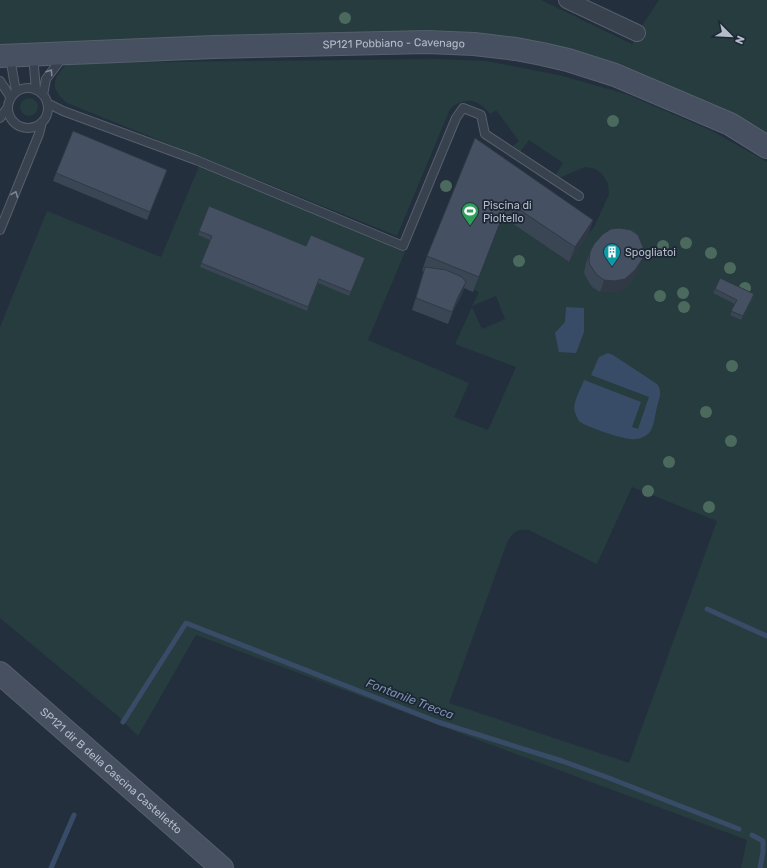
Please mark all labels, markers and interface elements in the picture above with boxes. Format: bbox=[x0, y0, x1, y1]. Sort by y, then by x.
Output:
north arrow bbox=[711, 16, 751, 56]
text: N bbox=[732, 34, 747, 46]
street label: SP121 Pobbiano - Cavenago bbox=[322, 35, 465, 51]
one-way arrow bbox=[46, 70, 53, 77]
one-way arrow bbox=[10, 190, 18, 197]
place label: Piscina di Pioltello bbox=[483, 199, 532, 225]
sports icon: Piscina di Pioltello bbox=[460, 201, 480, 226]
building icon: Spogliatoi bbox=[602, 242, 622, 267]
place label: Spogliatoi bbox=[625, 246, 676, 259]
water label: Fontanile Trecca bbox=[364, 676, 456, 722]
street label: SP121 dir B della Cascina Castelletto bbox=[38, 705, 185, 836]

